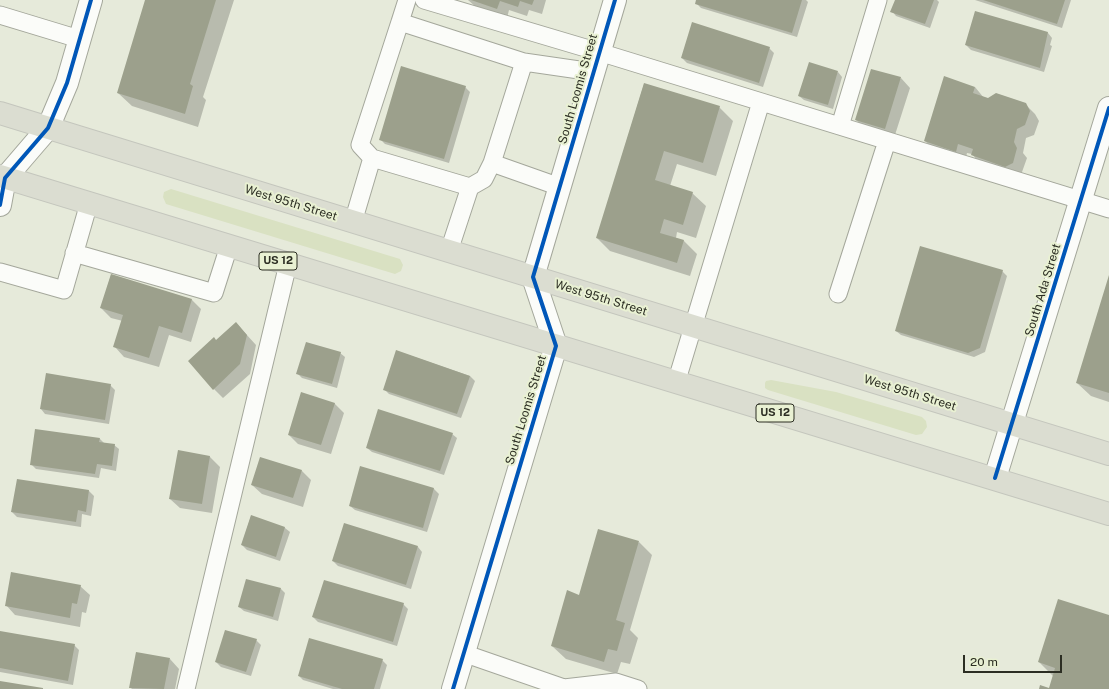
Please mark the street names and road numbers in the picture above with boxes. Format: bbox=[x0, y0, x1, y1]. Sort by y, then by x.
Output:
street label: South Loomis Street bbox=[555, 32, 601, 146]
street label: West 95th Street bbox=[243, 182, 339, 224]
street label: South Ada Street bbox=[1022, 242, 1064, 338]
road number: US 12 bbox=[259, 252, 297, 270]
street label: West 95th Street bbox=[553, 277, 649, 319]
street label: South Loomis Street bbox=[502, 353, 550, 467]
street label: West 95th Street bbox=[862, 372, 958, 414]
road number: US 12 bbox=[756, 404, 794, 422]

